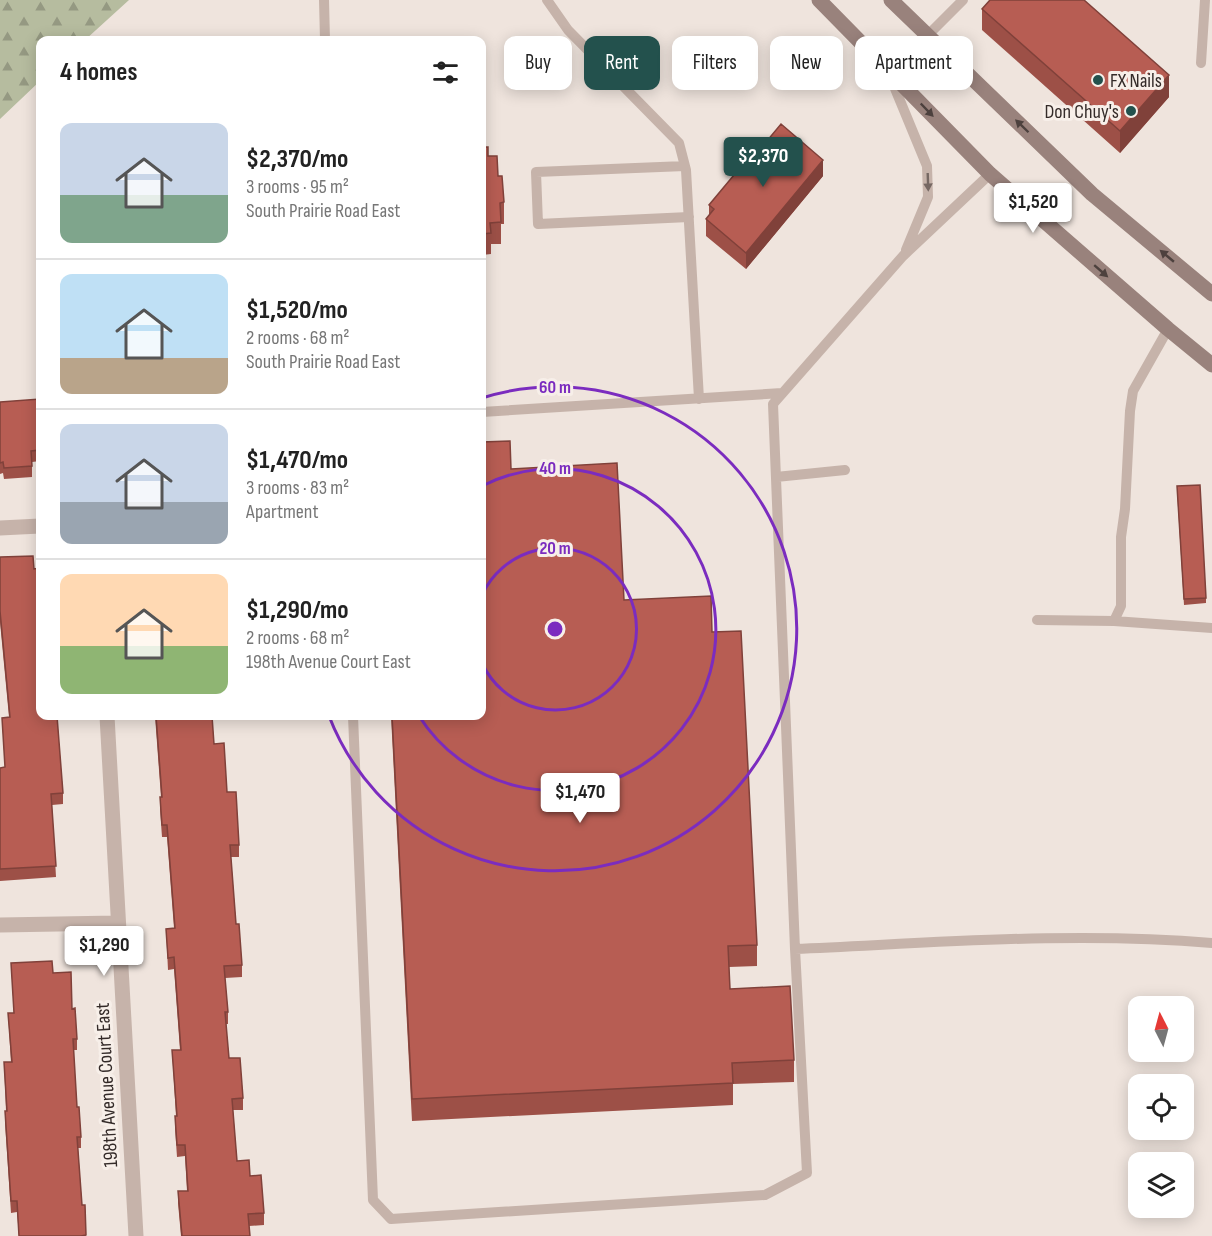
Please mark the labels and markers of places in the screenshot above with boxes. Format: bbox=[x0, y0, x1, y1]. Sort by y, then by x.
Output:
place label: FX Nails bbox=[1110, 69, 1162, 93]
marker: FX Nails bbox=[1091, 73, 1105, 87]
place label: Don Chuy's bbox=[1044, 100, 1119, 124]
marker: Don Chuy's bbox=[1124, 104, 1138, 118]
pin: $2,370 bbox=[714, 137, 812, 188]
pin: $1,520 bbox=[984, 183, 1082, 234]
centre of rings bbox=[545, 619, 565, 639]
pin: $1,470 bbox=[531, 773, 629, 824]
pin: $1,290 bbox=[55, 926, 153, 977]

